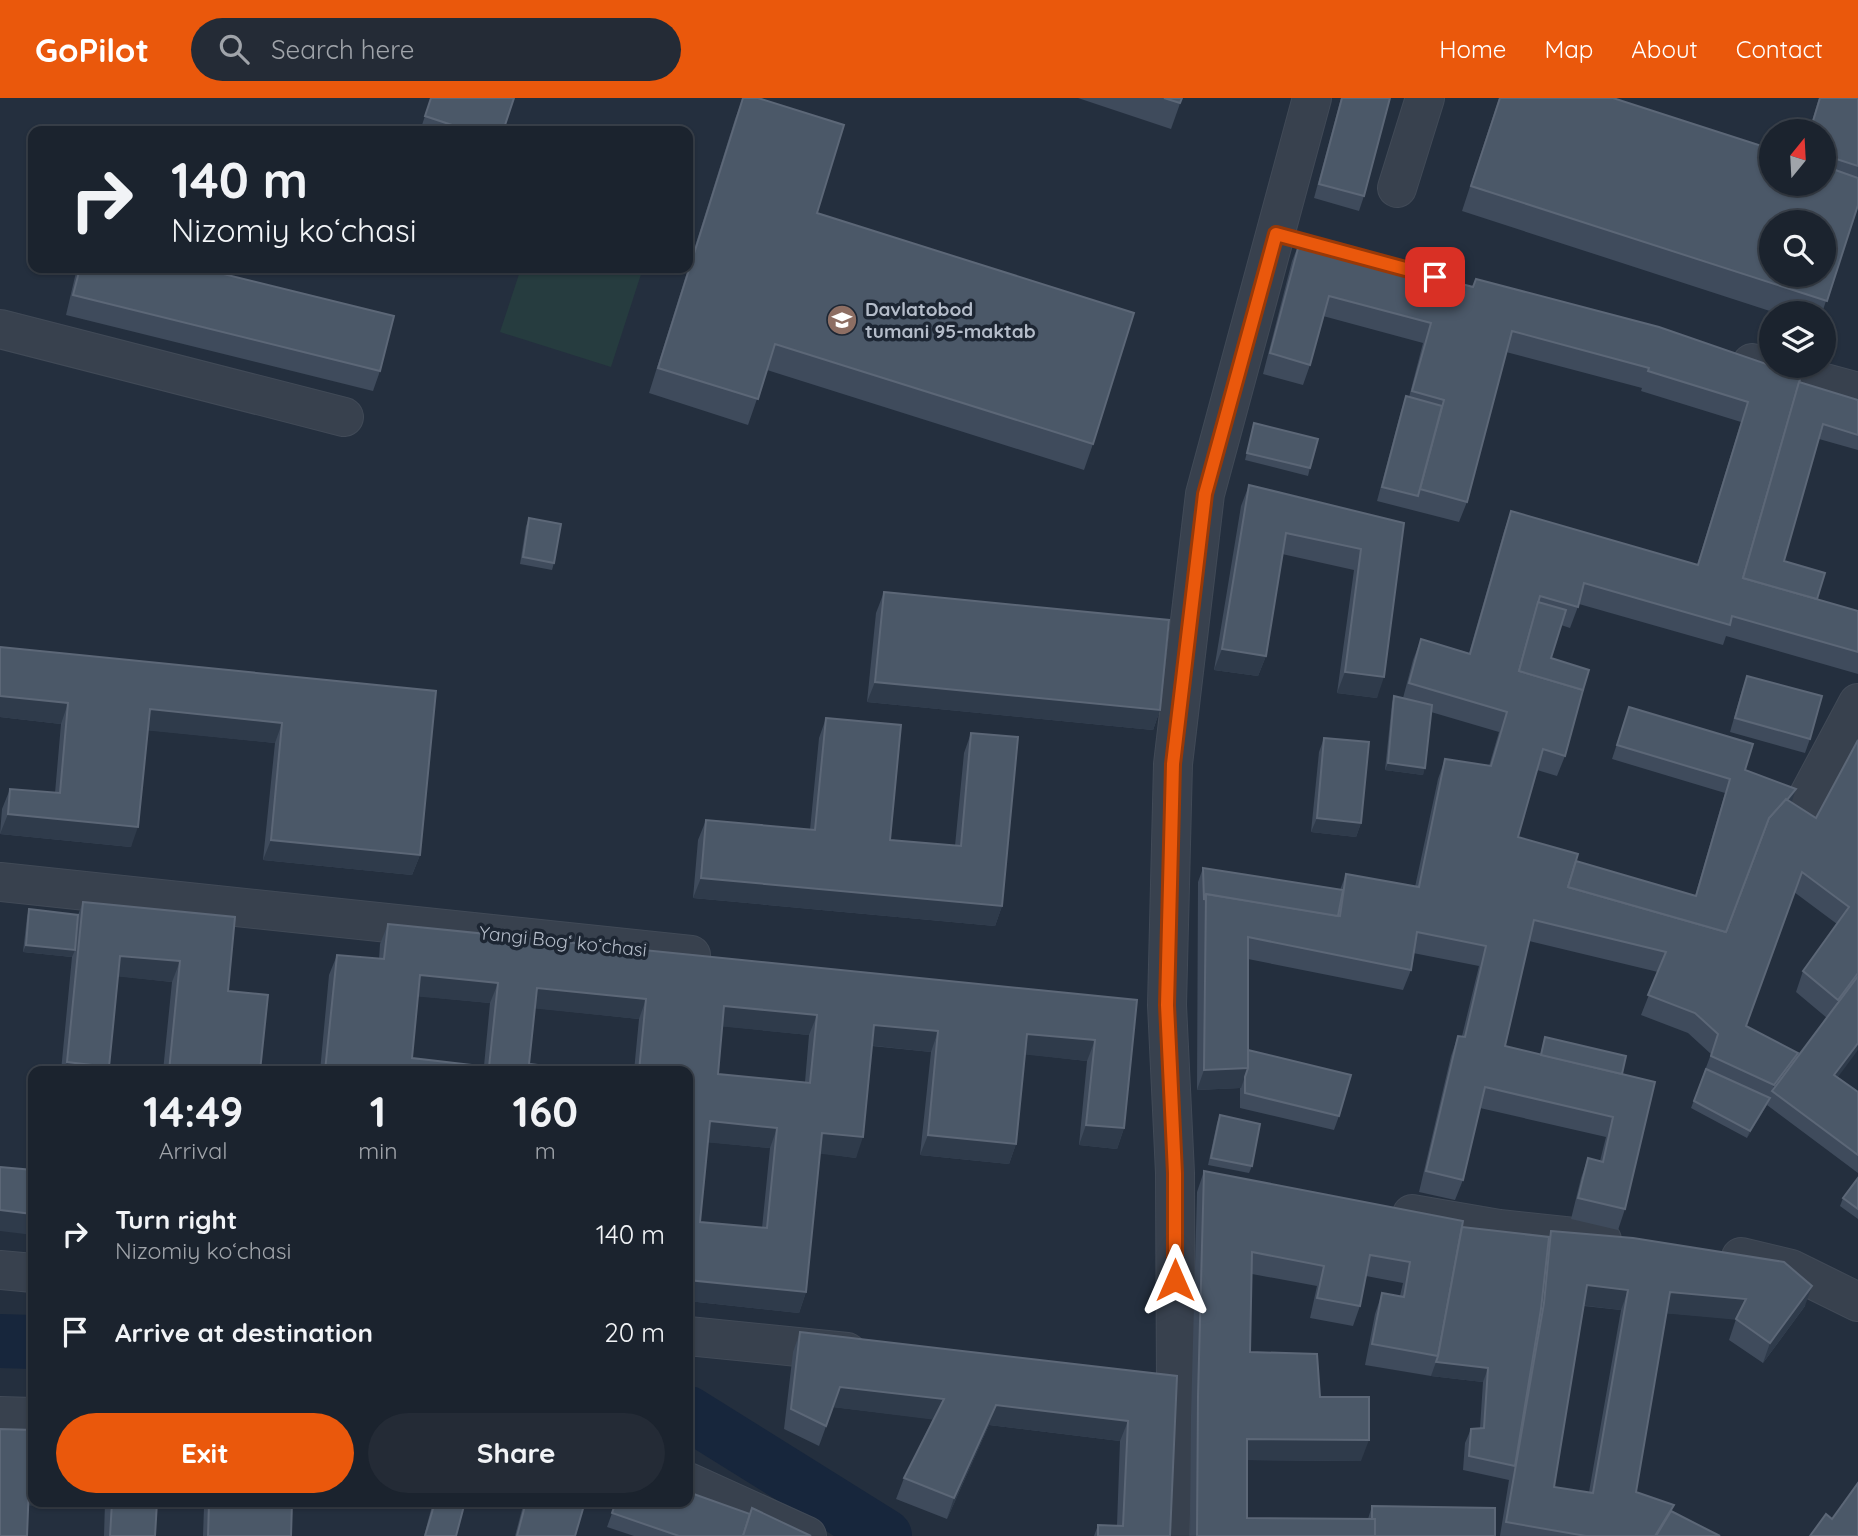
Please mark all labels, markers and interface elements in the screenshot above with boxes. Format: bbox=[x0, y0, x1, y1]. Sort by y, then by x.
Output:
search box bbox=[191, 18, 681, 81]
text: GoPilot bbox=[35, 29, 149, 70]
icon: search bbox=[215, 30, 253, 68]
text: Search here bbox=[271, 33, 414, 66]
text: Home bbox=[1439, 34, 1506, 64]
text: Map bbox=[1544, 34, 1593, 64]
text: About bbox=[1631, 34, 1698, 64]
text: Contact bbox=[1736, 34, 1823, 64]
north arrow bbox=[1759, 119, 1836, 196]
map controls bbox=[1759, 119, 1836, 378]
text: 140 m bbox=[171, 149, 308, 210]
icon: right bbox=[56, 154, 147, 245]
text: Nizomiy koʻchasi bbox=[171, 210, 417, 250]
button: search bbox=[1759, 210, 1836, 287]
pin bbox=[1405, 247, 1465, 307]
icon: arrive bbox=[1416, 258, 1454, 296]
place label: Davlatobod tumani 95-maktab bbox=[865, 297, 1036, 343]
button: layers bbox=[1759, 301, 1836, 378]
school or university icon: Davlatobod tumani 95-maktab bbox=[825, 303, 859, 337]
street label: Yangi Bogʻ koʻchasi bbox=[478, 920, 648, 962]
text: 14:49 bbox=[143, 1085, 243, 1138]
text: 1 bbox=[370, 1085, 386, 1138]
text: 160 bbox=[513, 1085, 578, 1138]
text: Arrival bbox=[159, 1136, 228, 1165]
text: min bbox=[358, 1136, 398, 1165]
text: m bbox=[535, 1136, 556, 1165]
text: Turn right bbox=[115, 1203, 237, 1236]
icon: right bbox=[56, 1215, 94, 1253]
text: 140 m bbox=[596, 1218, 665, 1251]
text: Nizomiy koʻchasi bbox=[115, 1236, 291, 1265]
position arrow bbox=[1138, 1243, 1212, 1317]
icon: arrive bbox=[56, 1313, 94, 1351]
text: Arrive at destination bbox=[115, 1316, 373, 1349]
text: 20 m bbox=[604, 1316, 665, 1349]
button: Exit bbox=[56, 1413, 354, 1493]
button: Share bbox=[368, 1413, 665, 1493]

